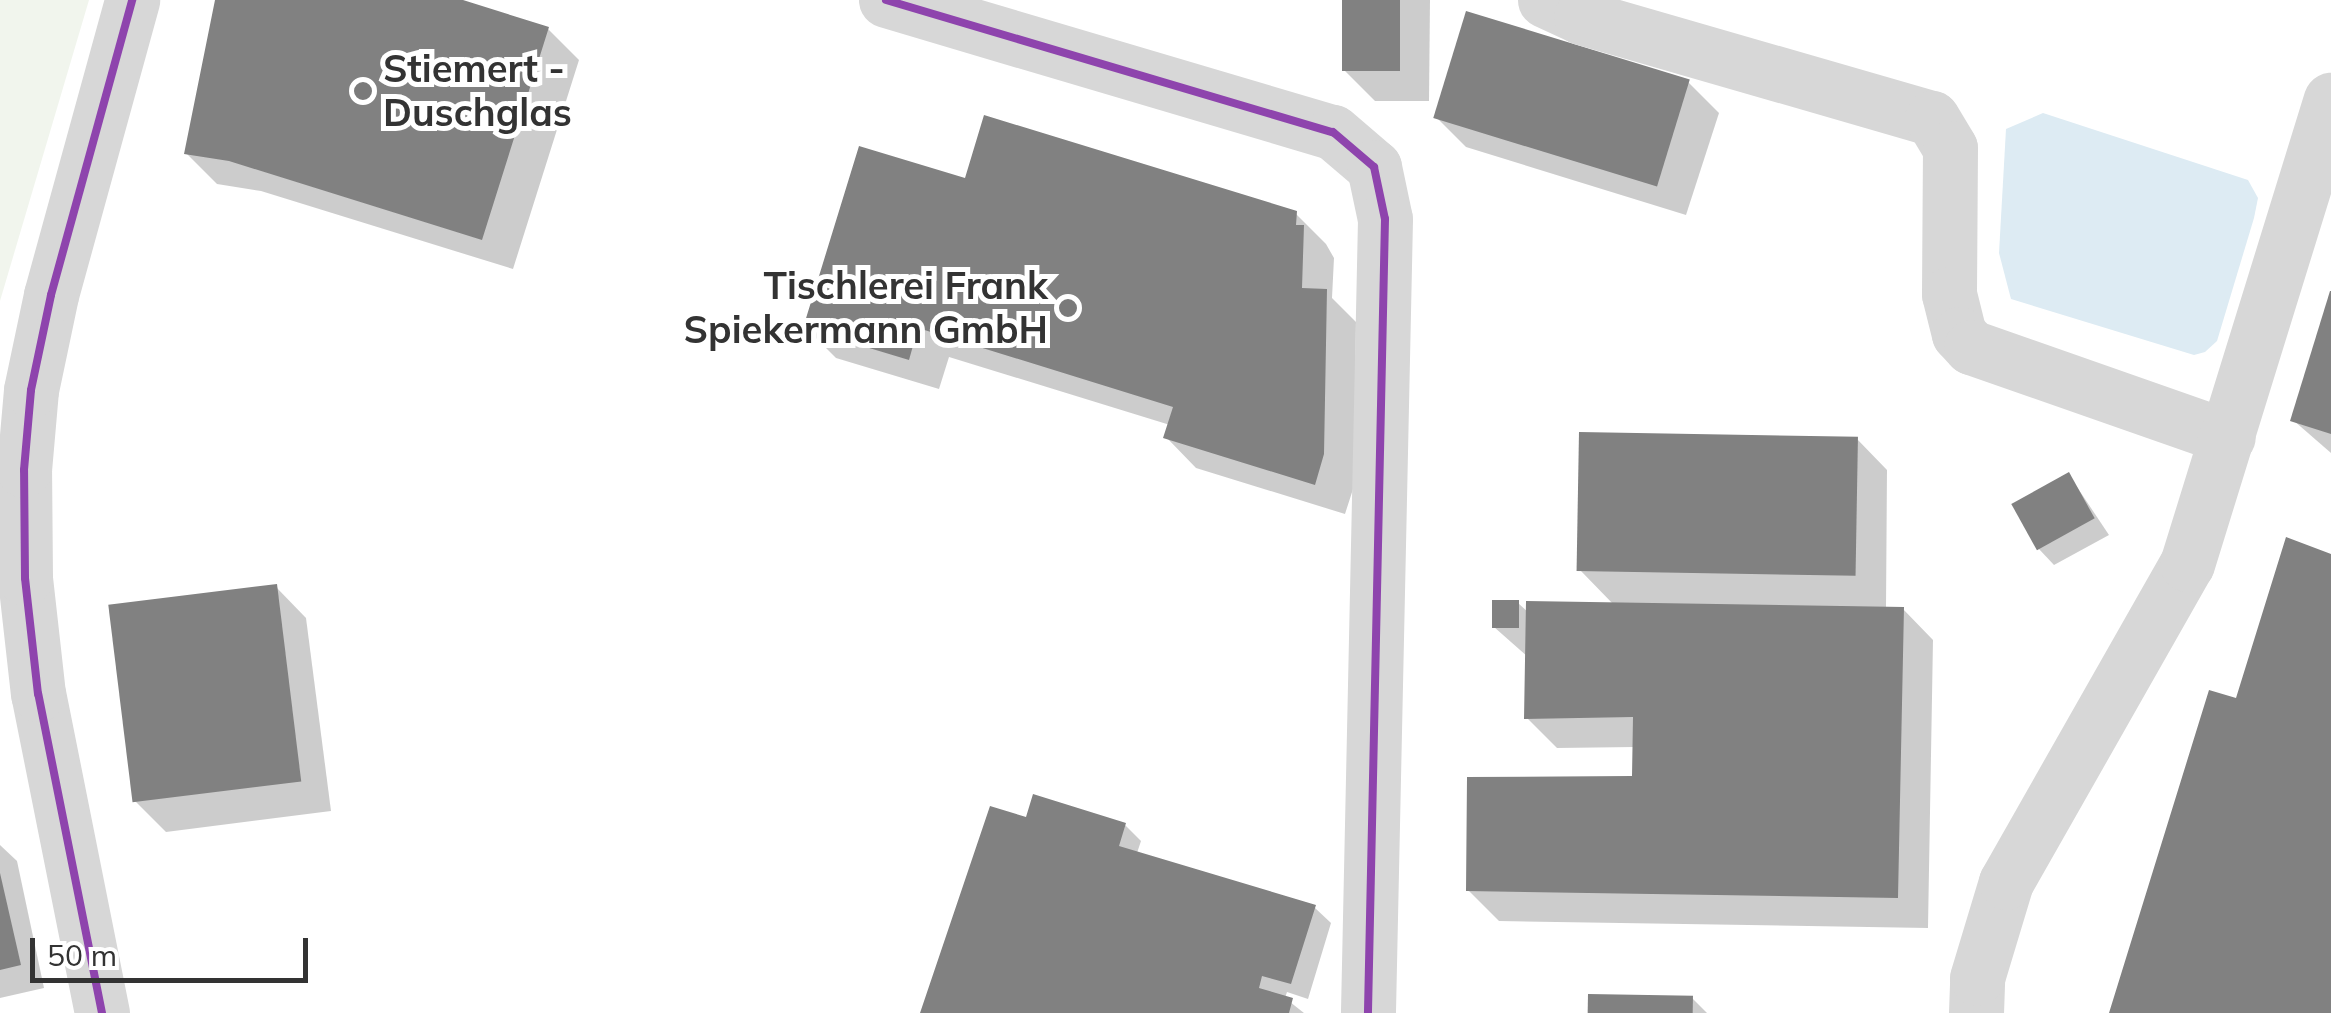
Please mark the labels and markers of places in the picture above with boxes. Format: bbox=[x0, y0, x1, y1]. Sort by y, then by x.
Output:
place label: Stiemert - Duschglas bbox=[383, 46, 572, 136]
marker: Stiemert - Duschglas bbox=[352, 80, 374, 102]
place label: Tischlerei Frank Spiekermann GmbH bbox=[684, 263, 1048, 352]
marker: Tischlerei Frank Spiekermann GmbH bbox=[1057, 297, 1079, 319]

